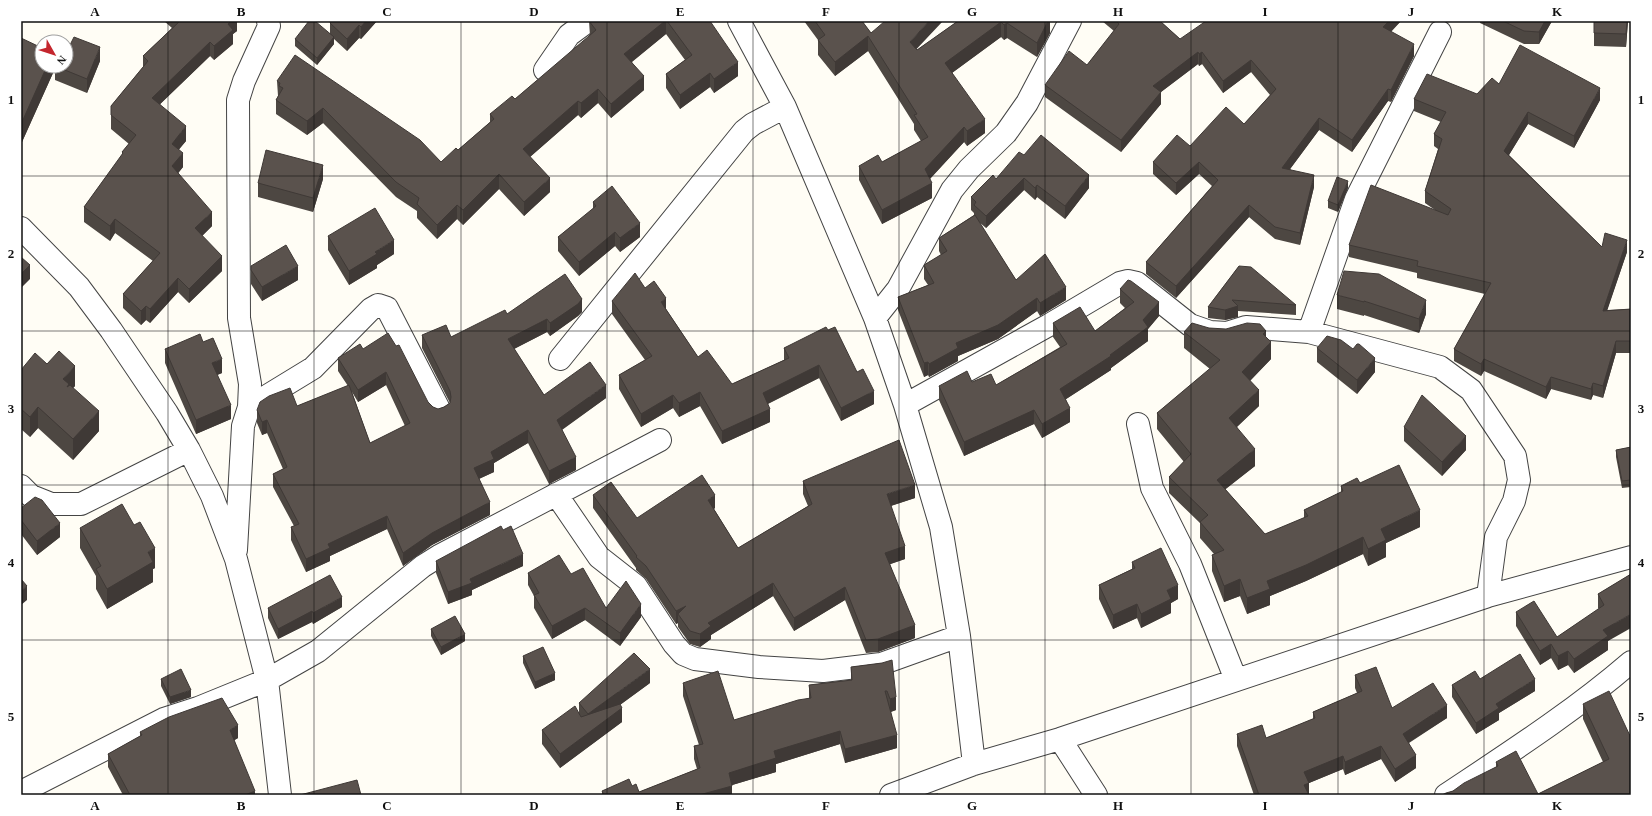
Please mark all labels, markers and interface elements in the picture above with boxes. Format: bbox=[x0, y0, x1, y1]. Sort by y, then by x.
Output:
text: A bbox=[90, 4, 100, 19]
text: B bbox=[237, 4, 246, 19]
text: C bbox=[382, 4, 392, 19]
text: D bbox=[529, 4, 539, 19]
text: E bbox=[676, 4, 684, 19]
text: F bbox=[822, 4, 830, 19]
text: G bbox=[967, 4, 977, 19]
text: H bbox=[1113, 4, 1123, 19]
text: I bbox=[1262, 4, 1268, 19]
text: J bbox=[1408, 4, 1415, 19]
text: K bbox=[1552, 4, 1563, 19]
north arrow bbox=[34, 34, 74, 74]
text: N bbox=[55, 53, 69, 67]
text: 1 bbox=[8, 92, 14, 107]
text: 1 bbox=[1638, 92, 1644, 107]
text: 2 bbox=[8, 246, 14, 261]
text: 2 bbox=[1638, 246, 1644, 261]
text: 3 bbox=[8, 401, 15, 416]
text: 3 bbox=[1638, 401, 1645, 416]
text: 4 bbox=[8, 555, 15, 570]
text: 4 bbox=[1638, 555, 1645, 570]
text: 5 bbox=[8, 709, 15, 724]
text: 5 bbox=[1638, 709, 1645, 724]
text: A bbox=[90, 798, 100, 813]
text: B bbox=[237, 798, 246, 813]
text: C bbox=[382, 798, 392, 813]
text: D bbox=[529, 798, 539, 813]
text: E bbox=[676, 798, 684, 813]
text: F bbox=[822, 798, 830, 813]
text: G bbox=[967, 798, 977, 813]
text: H bbox=[1113, 798, 1123, 813]
text: I bbox=[1262, 798, 1268, 813]
text: J bbox=[1408, 798, 1415, 813]
text: K bbox=[1552, 798, 1563, 813]

